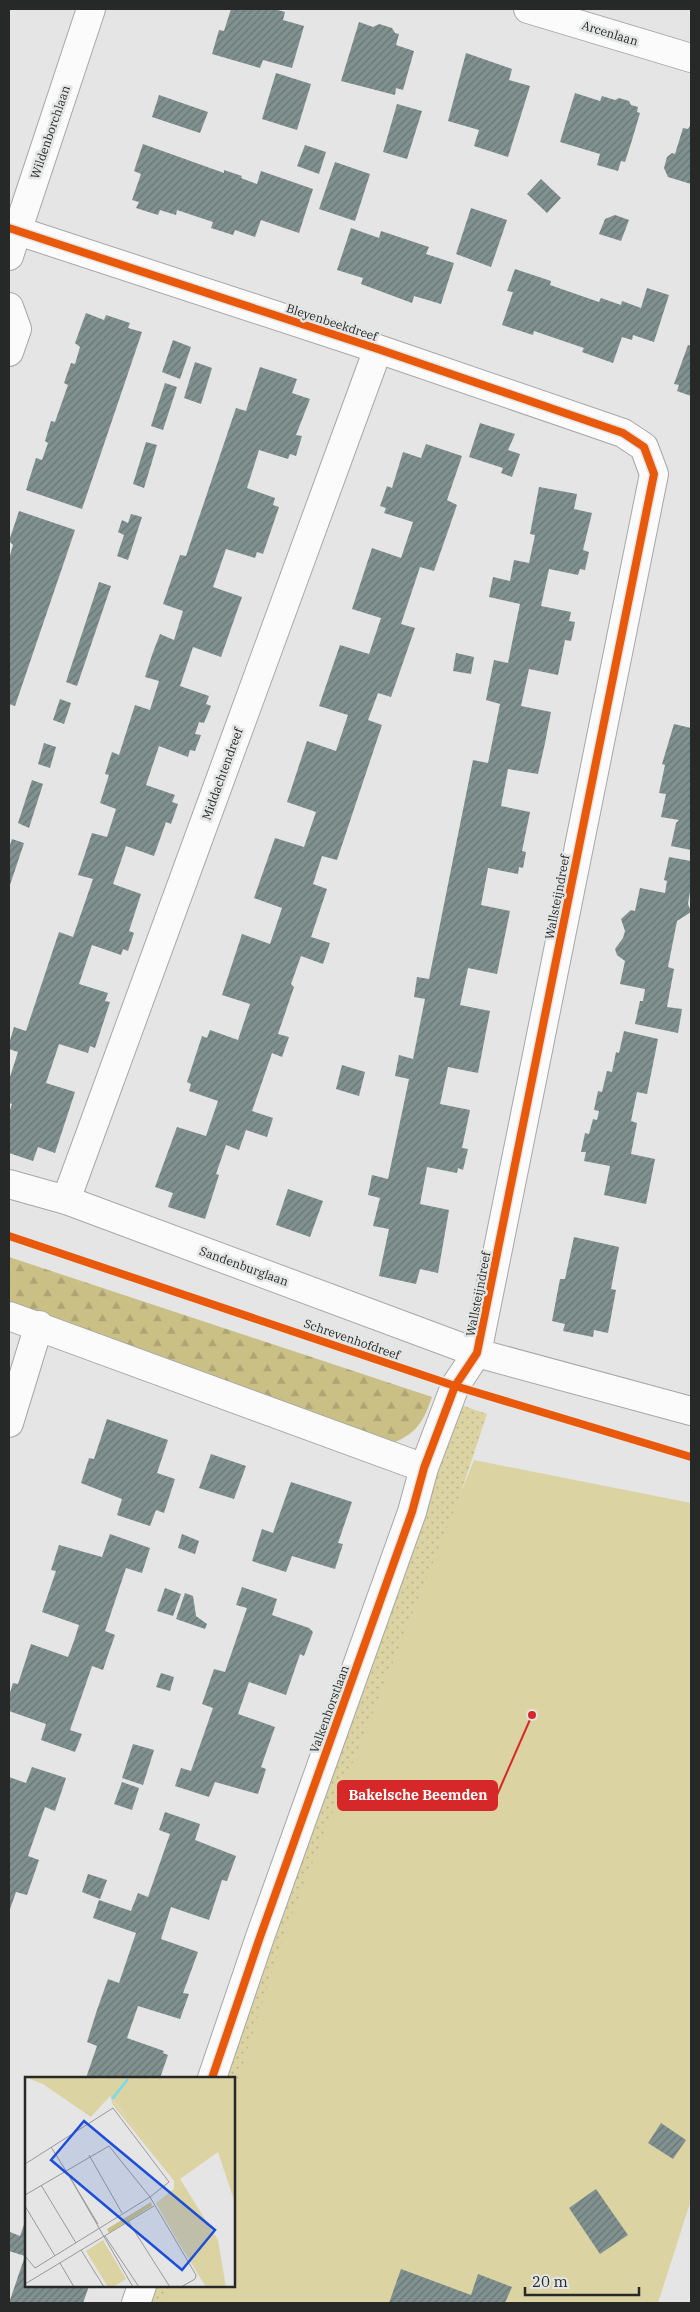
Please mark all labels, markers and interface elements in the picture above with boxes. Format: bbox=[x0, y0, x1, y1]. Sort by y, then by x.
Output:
street label: Arcenlaan bbox=[580, 17, 640, 49]
street label: Wildenborchlaan bbox=[27, 83, 73, 181]
street label: Bleyenbeekdreef bbox=[285, 300, 380, 344]
street label: Middachtendreef bbox=[198, 725, 246, 822]
street label: Wallsteijndreef bbox=[541, 853, 573, 941]
street label: Sandenburglaan bbox=[198, 1243, 291, 1289]
street label: Wallsteijndreef bbox=[462, 1250, 494, 1338]
street label: Schrevenhofdreef bbox=[302, 1316, 403, 1363]
street label: Valkenhorstlaan bbox=[306, 1663, 352, 1755]
callout: Bakelsche Beemden bbox=[338, 1781, 497, 1810]
text: Bakelsche Beemden bbox=[348, 1786, 488, 1804]
inset map bbox=[25, 2077, 235, 2287]
scale bar bbox=[525, 2264, 639, 2296]
text: 20 m bbox=[532, 2272, 568, 2291]

